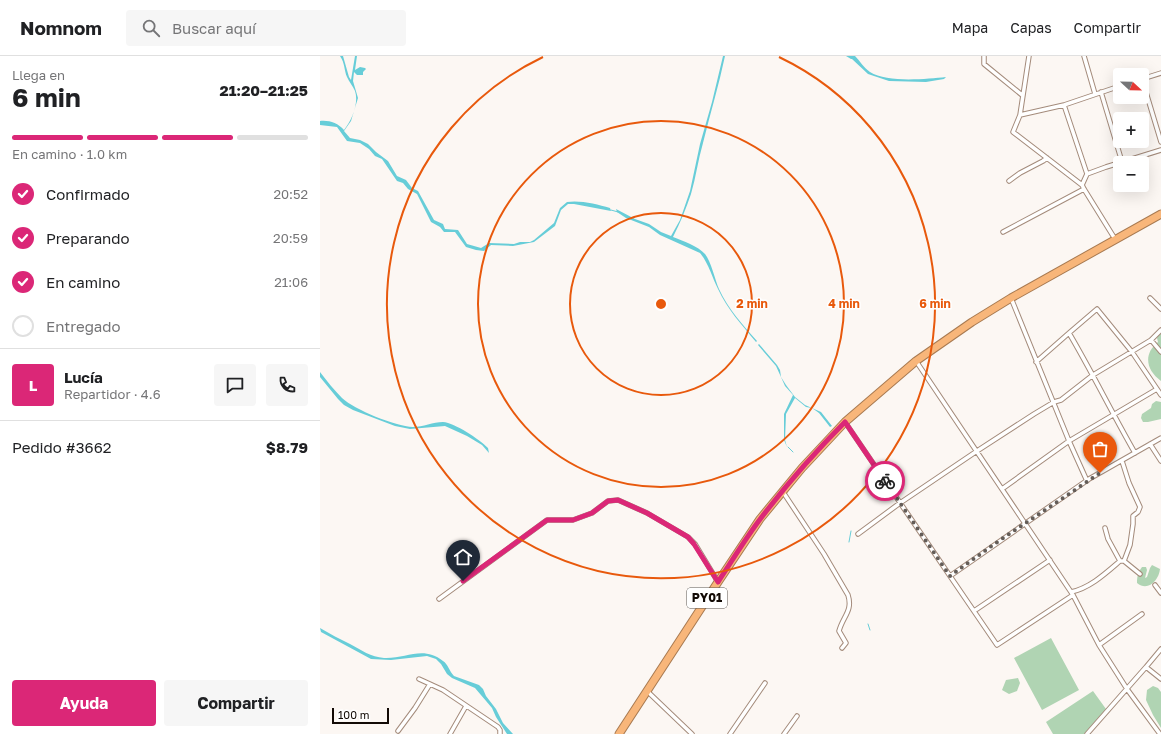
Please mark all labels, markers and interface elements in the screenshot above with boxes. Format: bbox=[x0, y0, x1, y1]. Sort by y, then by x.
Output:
search box bbox=[126, 10, 406, 46]
text: Nomnom bbox=[20, 16, 102, 39]
icon: search bbox=[140, 17, 162, 39]
text: Buscar aquí bbox=[172, 19, 256, 37]
text: Mapa bbox=[952, 19, 988, 36]
text: Capas bbox=[1010, 19, 1052, 36]
text: Compartir bbox=[1074, 19, 1141, 36]
text: Llega en bbox=[12, 67, 65, 83]
north arrow bbox=[1113, 68, 1149, 104]
map controls bbox=[1113, 68, 1149, 192]
text: 21:20–21:25 bbox=[219, 81, 308, 99]
text: 6 min bbox=[12, 82, 81, 113]
button: + bbox=[1113, 112, 1149, 148]
text: En camino · 1.0 km bbox=[12, 146, 127, 162]
button: − bbox=[1113, 156, 1149, 192]
icon: check bbox=[12, 183, 34, 205]
text: Confirmado bbox=[46, 185, 130, 203]
text: 20:52 bbox=[273, 186, 308, 202]
icon: check bbox=[12, 227, 34, 249]
text: Preparando bbox=[46, 229, 130, 247]
text: 20:59 bbox=[273, 230, 308, 246]
icon: check bbox=[12, 271, 34, 293]
text: En camino bbox=[46, 273, 120, 291]
text: 21:06 bbox=[274, 274, 308, 290]
text: 2 min bbox=[736, 296, 768, 311]
text: 4 min bbox=[828, 296, 860, 311]
text: 6 min bbox=[919, 296, 951, 311]
centre of rings bbox=[654, 297, 668, 311]
text: Entregado bbox=[46, 317, 121, 335]
button: chat bbox=[214, 364, 256, 406]
button: phone bbox=[266, 364, 308, 406]
text: Lucía bbox=[64, 368, 103, 386]
text: L bbox=[29, 376, 37, 394]
text: Repartidor · 4.6 bbox=[64, 386, 161, 402]
pin bbox=[1083, 432, 1117, 473]
text: Pedido #3662 bbox=[12, 438, 111, 456]
text: $8.79 bbox=[266, 438, 308, 456]
icon: bag bbox=[1089, 438, 1111, 460]
courier bbox=[865, 461, 905, 501]
icon: bike bbox=[874, 470, 896, 492]
pin bbox=[446, 540, 480, 581]
icon: home bbox=[452, 546, 474, 568]
road number: PY01 bbox=[687, 588, 727, 608]
button: Ayuda bbox=[12, 680, 156, 726]
button: Compartir bbox=[164, 680, 308, 726]
scale bar bbox=[332, 706, 389, 725]
text: 100 m bbox=[338, 708, 369, 721]

